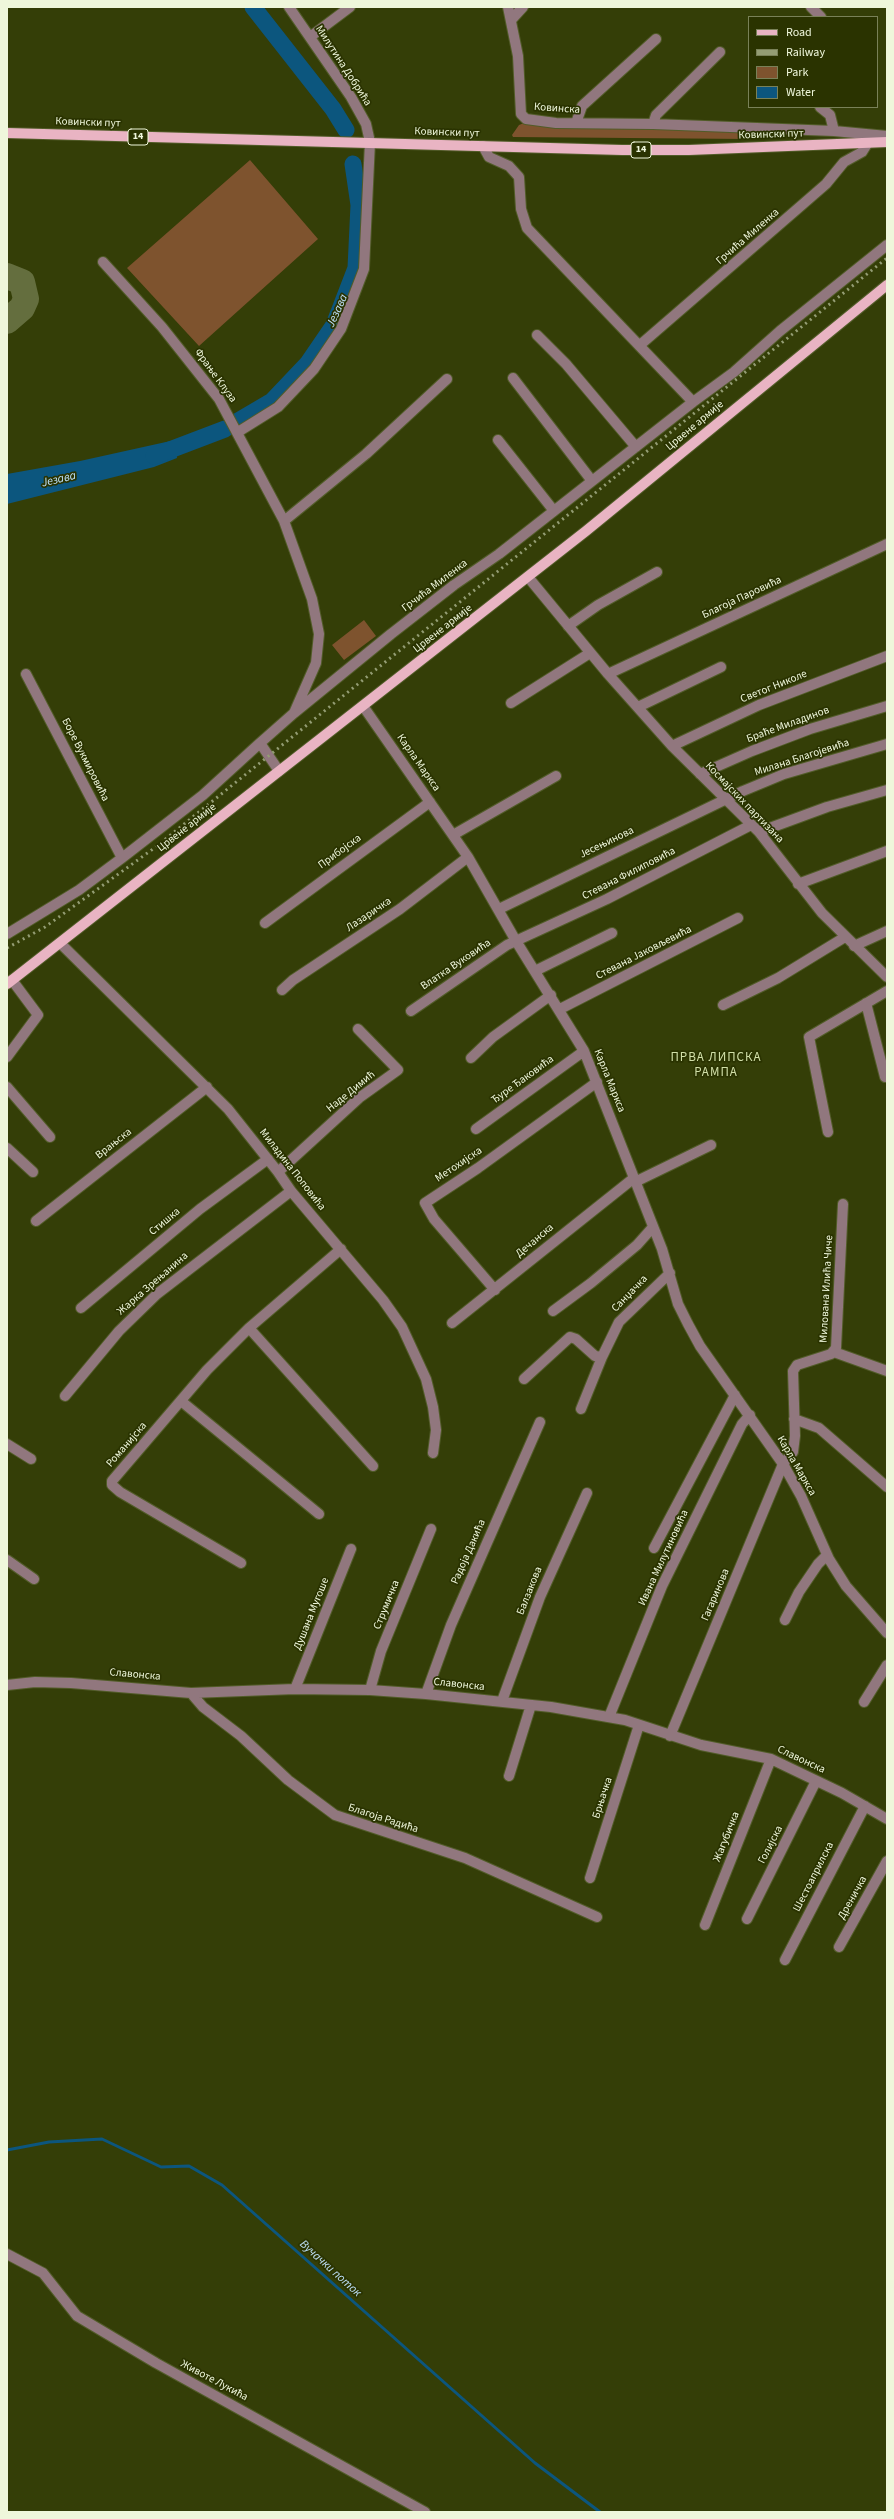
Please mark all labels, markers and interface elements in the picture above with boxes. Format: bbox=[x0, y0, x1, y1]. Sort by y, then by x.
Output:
legend bbox=[748, 16, 878, 108]
street label: Милутина Добрића bbox=[312, 23, 374, 109]
text: Road bbox=[786, 24, 812, 41]
text: Railway bbox=[786, 44, 825, 61]
text: Park bbox=[786, 64, 808, 81]
text: Water bbox=[786, 84, 815, 101]
street label: Ковинска bbox=[534, 101, 580, 117]
street label: Ковински пут bbox=[55, 115, 121, 131]
street label: Ковински пут bbox=[414, 125, 480, 141]
street label: Ковински пут bbox=[738, 127, 804, 143]
road number: 14 bbox=[128, 129, 148, 145]
road number: 14 bbox=[631, 142, 651, 158]
street label: Грчића Миленка bbox=[714, 206, 782, 268]
water label: Језава bbox=[324, 292, 352, 330]
street label: Фрање Клуза bbox=[191, 346, 239, 406]
street label: Црвене армије bbox=[663, 398, 727, 454]
water label: Језава bbox=[41, 469, 77, 491]
street label: Грчића Миленка bbox=[399, 557, 471, 615]
street label: Благоја Паровића bbox=[700, 574, 784, 622]
street label: Црвене армије bbox=[411, 602, 475, 656]
street label: Светог Николе bbox=[739, 668, 809, 706]
street label: Браће Миладинов bbox=[745, 704, 831, 746]
street label: Боре Вукмировића bbox=[58, 716, 112, 804]
street label: Карла Маркса bbox=[393, 732, 443, 794]
street label: Милана Благојевића bbox=[753, 736, 851, 780]
street label: Космајских партизана bbox=[702, 760, 786, 846]
street label: Црвене армије bbox=[155, 801, 219, 855]
street label: Јесењинова bbox=[578, 824, 636, 862]
street label: Прибојска bbox=[316, 832, 364, 872]
street label: Стевана Филиповића bbox=[580, 845, 678, 903]
street label: Лазаричка bbox=[344, 895, 394, 935]
street label: Стевана Јаковљевића bbox=[594, 923, 694, 983]
street label: Влатка Вуковића bbox=[418, 937, 494, 993]
street label: Карла Маркса bbox=[590, 1047, 628, 1115]
district label: ПРВА ЛИПСКА РАМПА bbox=[670, 1050, 762, 1081]
street label: Ђуре Ђаковића bbox=[489, 1053, 557, 1107]
street label: Наде Димић bbox=[324, 1068, 378, 1116]
street label: Врањска bbox=[93, 1126, 135, 1162]
street label: Миладина Поповића bbox=[256, 1127, 328, 1213]
street label: Метохијска bbox=[433, 1144, 485, 1186]
street label: Стишка bbox=[147, 1205, 183, 1239]
street label: Дечанска bbox=[513, 1221, 557, 1261]
street label: Милована Илића Чиче bbox=[818, 1235, 836, 1343]
street label: Жарка Зрењанина bbox=[115, 1250, 191, 1318]
street label: Санџачка bbox=[609, 1273, 651, 1315]
street label: Романијска bbox=[104, 1420, 150, 1470]
street label: Карла Маркса bbox=[774, 1434, 818, 1498]
street label: Ивана Милутиновића bbox=[636, 1508, 692, 1608]
street label: Радоја Дакића bbox=[449, 1518, 489, 1586]
street label: Балзакова bbox=[514, 1565, 546, 1617]
street label: Гагаринова bbox=[699, 1567, 733, 1623]
street label: Душана Мугоше bbox=[292, 1576, 332, 1652]
street label: Струмичка bbox=[371, 1578, 403, 1632]
street label: Славонска bbox=[109, 1666, 161, 1684]
street label: Славонска bbox=[433, 1676, 485, 1694]
street label: Славонска bbox=[775, 1743, 827, 1777]
street label: Брњачка bbox=[590, 1776, 616, 1820]
street label: Благоја Радића bbox=[346, 1801, 420, 1837]
street label: Жагубичка bbox=[711, 1810, 743, 1864]
street label: Голијска bbox=[756, 1824, 786, 1866]
street label: Шестоаприлска bbox=[791, 1840, 837, 1914]
street label: Дреничка bbox=[836, 1874, 870, 1922]
water label: Вучачки поток bbox=[296, 2238, 364, 2300]
street label: Животе Лукића bbox=[178, 2358, 250, 2404]

